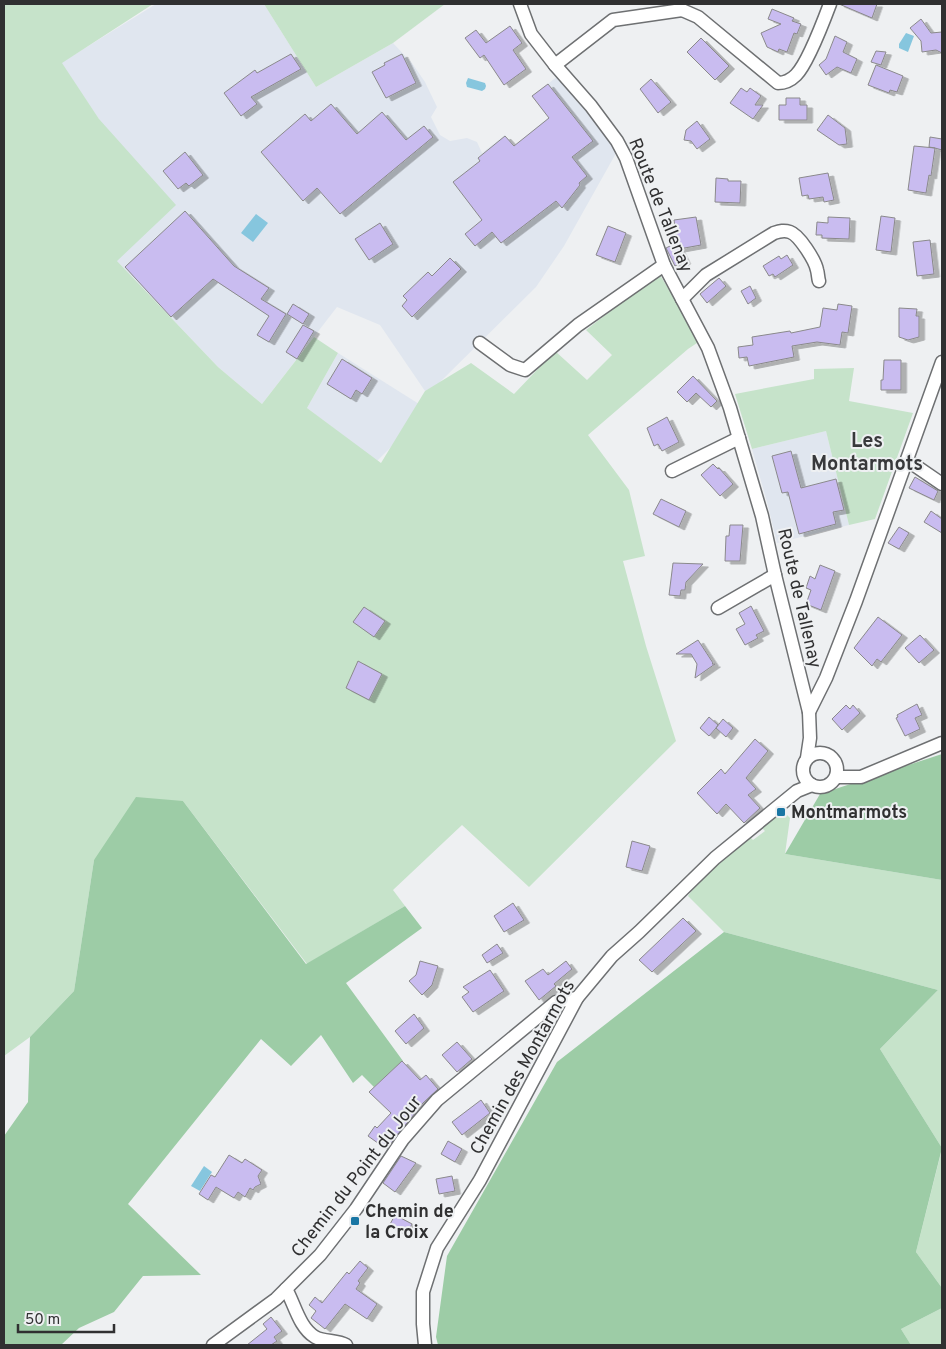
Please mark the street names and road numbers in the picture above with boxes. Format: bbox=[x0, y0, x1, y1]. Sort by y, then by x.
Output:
street label: Route de Tallenay bbox=[622, 135, 697, 276]
street label: Route de Tallenay bbox=[771, 526, 826, 671]
street label: Chemin des Montarmots bbox=[466, 976, 581, 1159]
street label: Chemin du Point du Jour bbox=[287, 1091, 428, 1262]

